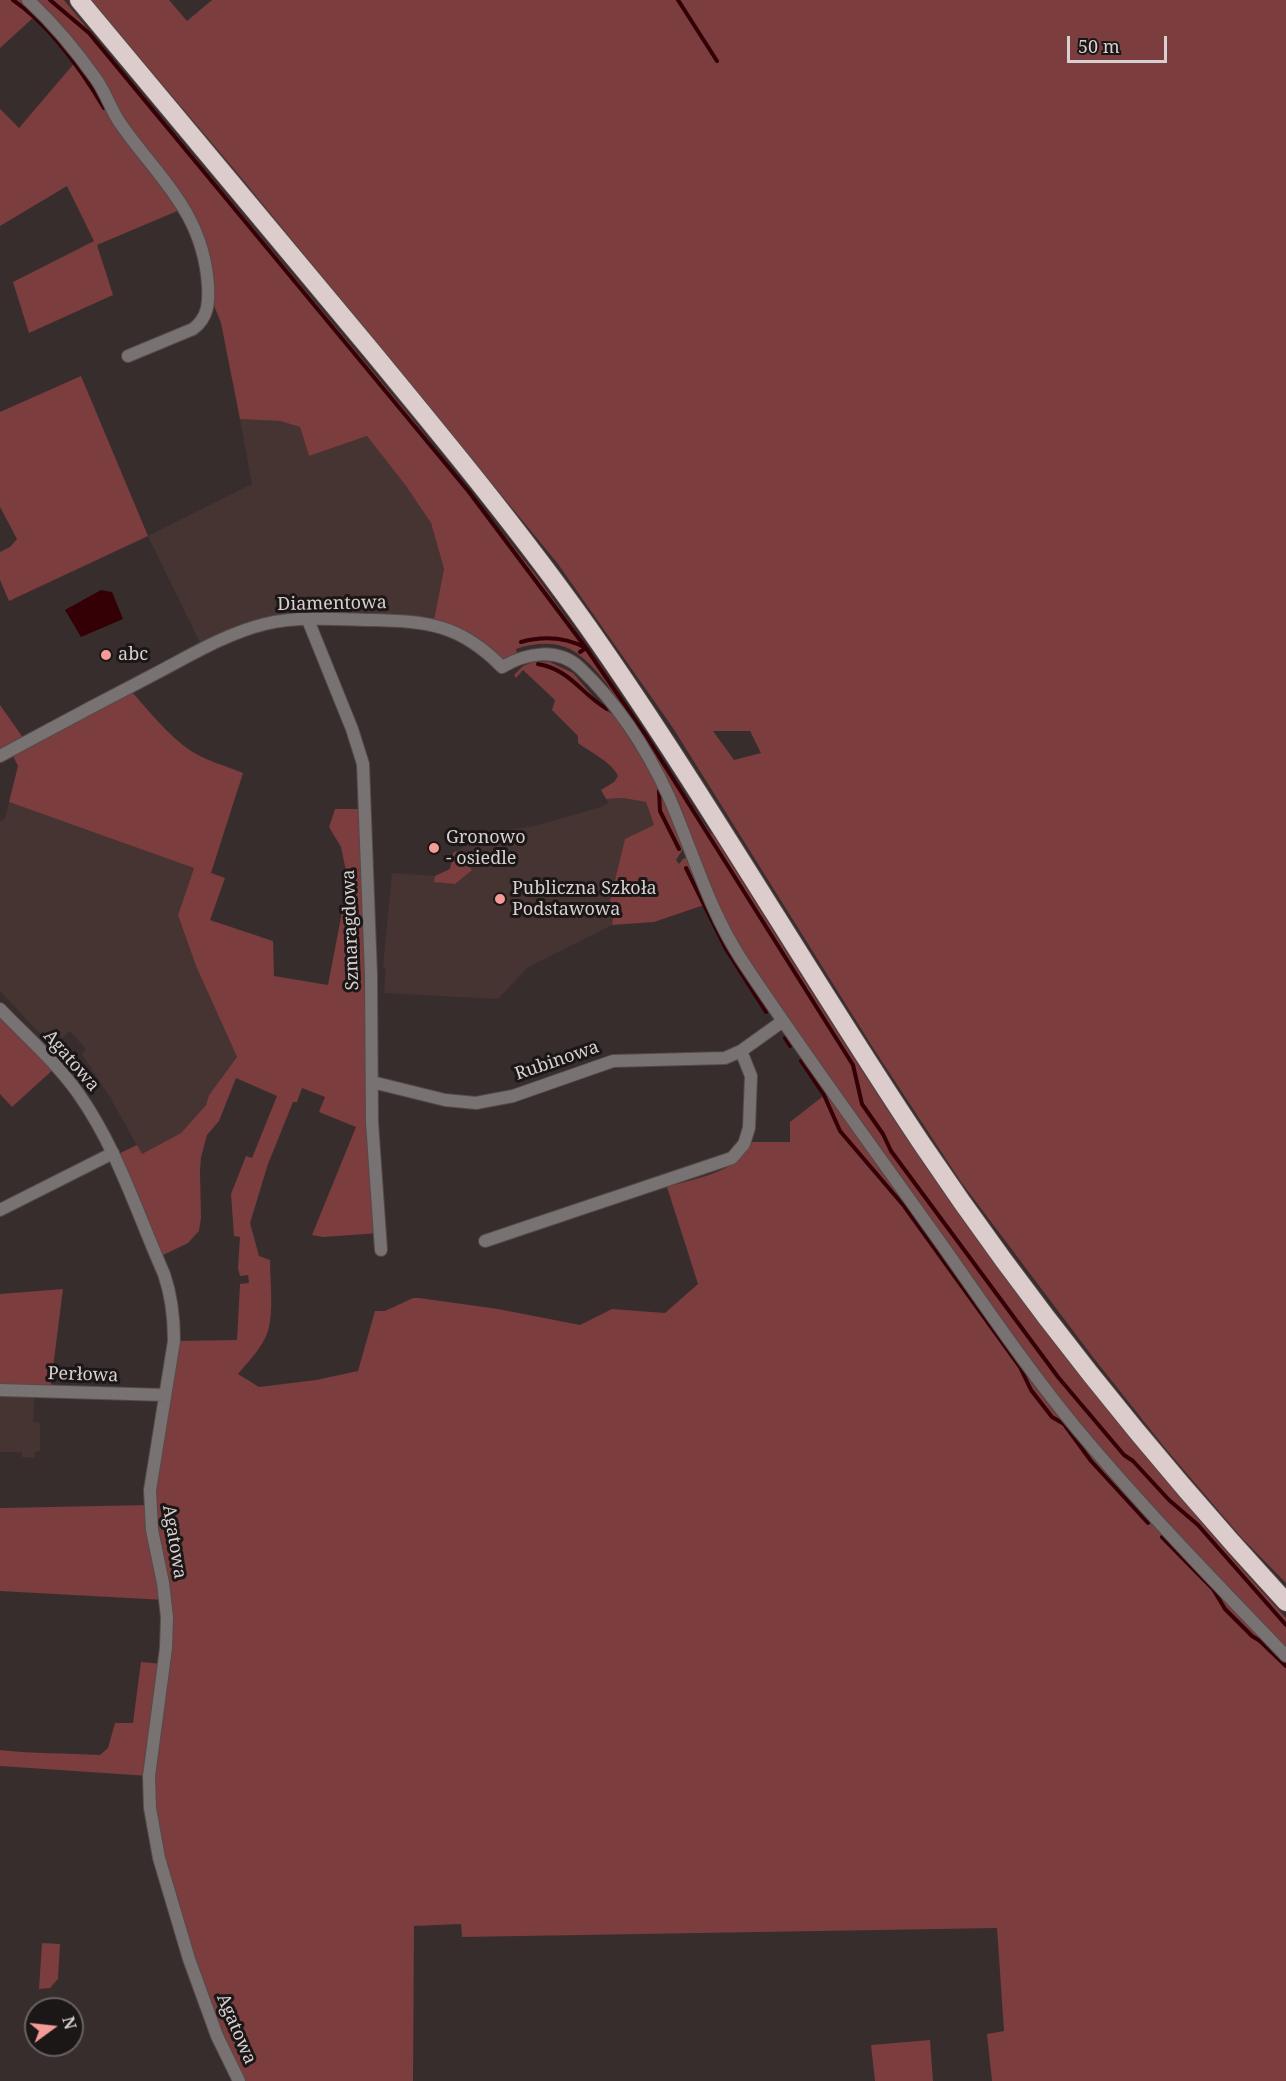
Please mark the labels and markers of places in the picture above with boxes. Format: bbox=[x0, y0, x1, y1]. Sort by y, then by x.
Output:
place label: abc bbox=[118, 644, 148, 666]
marker: abc bbox=[99, 648, 113, 662]
place label: Gronowo - osiedle bbox=[446, 827, 526, 870]
marker: Gronowo - osiedle bbox=[427, 841, 441, 855]
place label: Publiczna Szkoła Podstawowa bbox=[512, 878, 657, 920]
marker: Publiczna Szkoła Podstawowa bbox=[493, 892, 507, 906]

